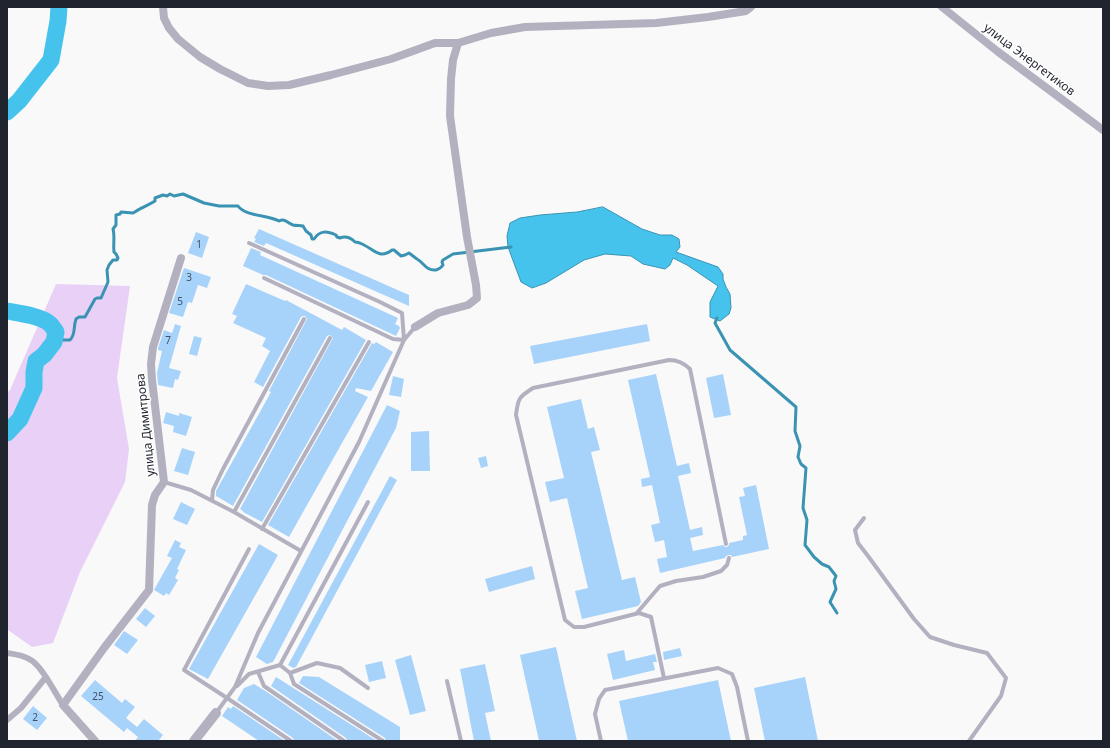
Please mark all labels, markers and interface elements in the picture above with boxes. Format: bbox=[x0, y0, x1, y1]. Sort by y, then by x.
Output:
street label: улица Энергетиков bbox=[980, 21, 1078, 99]
house number: 1 bbox=[196, 239, 202, 251]
house number: 3 bbox=[186, 272, 192, 284]
house number: 5 bbox=[177, 296, 183, 308]
house number: 7 bbox=[165, 335, 171, 347]
street label: улица Димитрова bbox=[133, 373, 159, 477]
house number: 25 bbox=[92, 691, 104, 703]
house number: 2 bbox=[32, 712, 38, 724]

